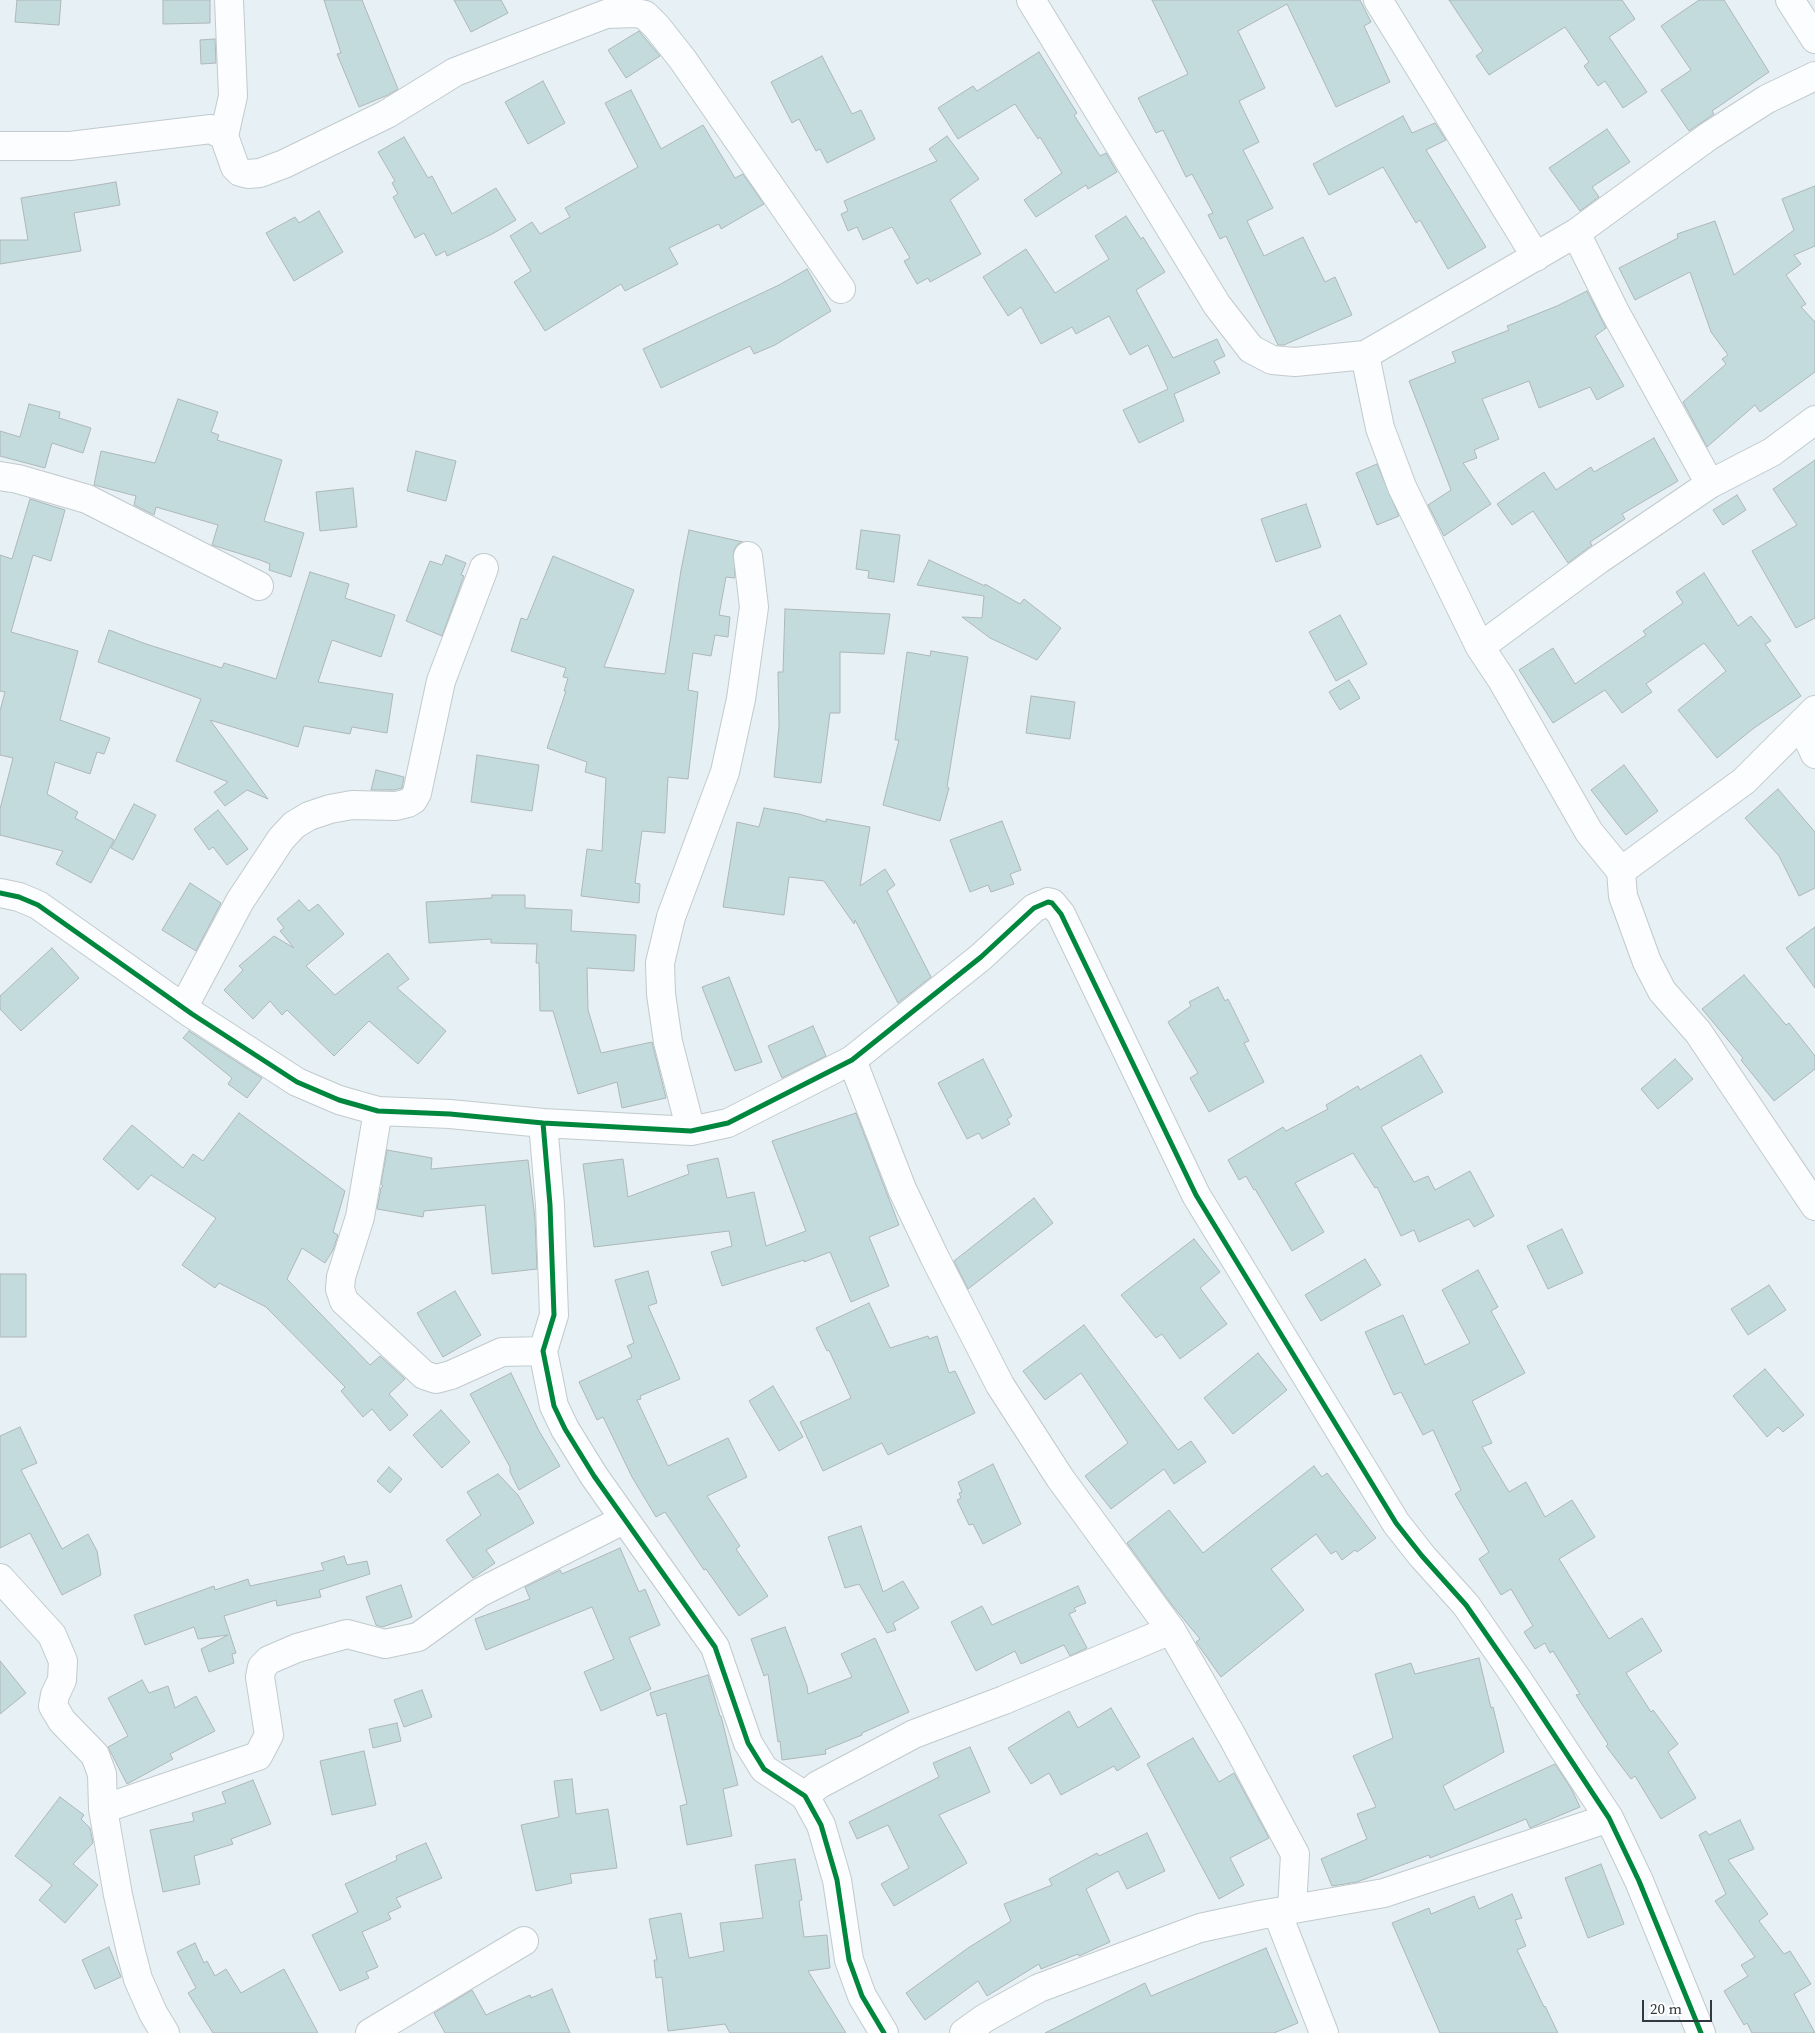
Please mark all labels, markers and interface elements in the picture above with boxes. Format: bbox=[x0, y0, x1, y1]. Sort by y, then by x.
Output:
scale bar bbox=[1645, 1990, 1715, 2022]
text: 20 m bbox=[1650, 1998, 1682, 2019]

